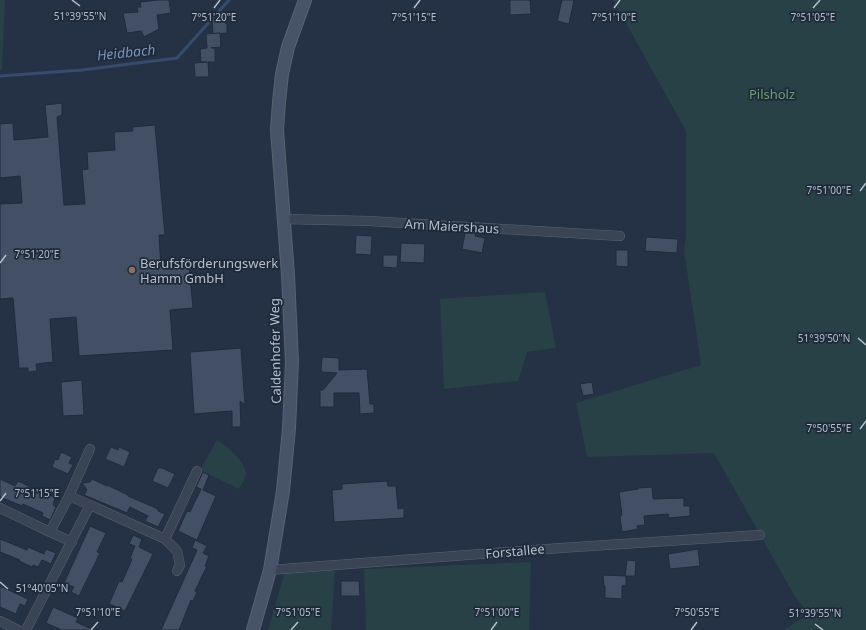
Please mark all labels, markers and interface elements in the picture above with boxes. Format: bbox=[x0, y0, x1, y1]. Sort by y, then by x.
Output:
text: 51°39'55"N bbox=[54, 9, 106, 23]
text: 7°51'20"E bbox=[192, 10, 236, 24]
text: 7°51'15"E bbox=[392, 10, 436, 24]
text: 7°51'10"E bbox=[592, 10, 636, 24]
text: 7°51'05"E bbox=[791, 10, 835, 24]
water label: Heidbach bbox=[96, 39, 156, 65]
park label: Pilsholz bbox=[749, 85, 795, 103]
text: 7°51'00"E bbox=[807, 183, 851, 197]
street label: Am Maiershaus bbox=[404, 215, 500, 237]
text: 7°51'20"E bbox=[15, 247, 59, 261]
place label: Berufsförderungswerk Hamm GmbH bbox=[140, 254, 278, 287]
marker: Berufsförderungswerk Hamm GmbH bbox=[127, 265, 137, 275]
street label: Caldenhofer Weg bbox=[265, 298, 285, 404]
text: 51°39'50"N bbox=[798, 331, 850, 345]
text: 7°50'55"E bbox=[807, 421, 851, 435]
text: 7°51'15"E bbox=[15, 486, 59, 500]
street label: Forstallee bbox=[485, 539, 545, 563]
text: 51°40'05"N bbox=[16, 581, 68, 595]
text: 7°51'10"E bbox=[76, 605, 120, 619]
text: 7°51'05"E bbox=[276, 605, 320, 619]
text: 7°51'00"E bbox=[475, 605, 519, 619]
text: 7°50'55"E bbox=[675, 605, 719, 619]
text: 51°39'55"N bbox=[789, 606, 841, 620]

